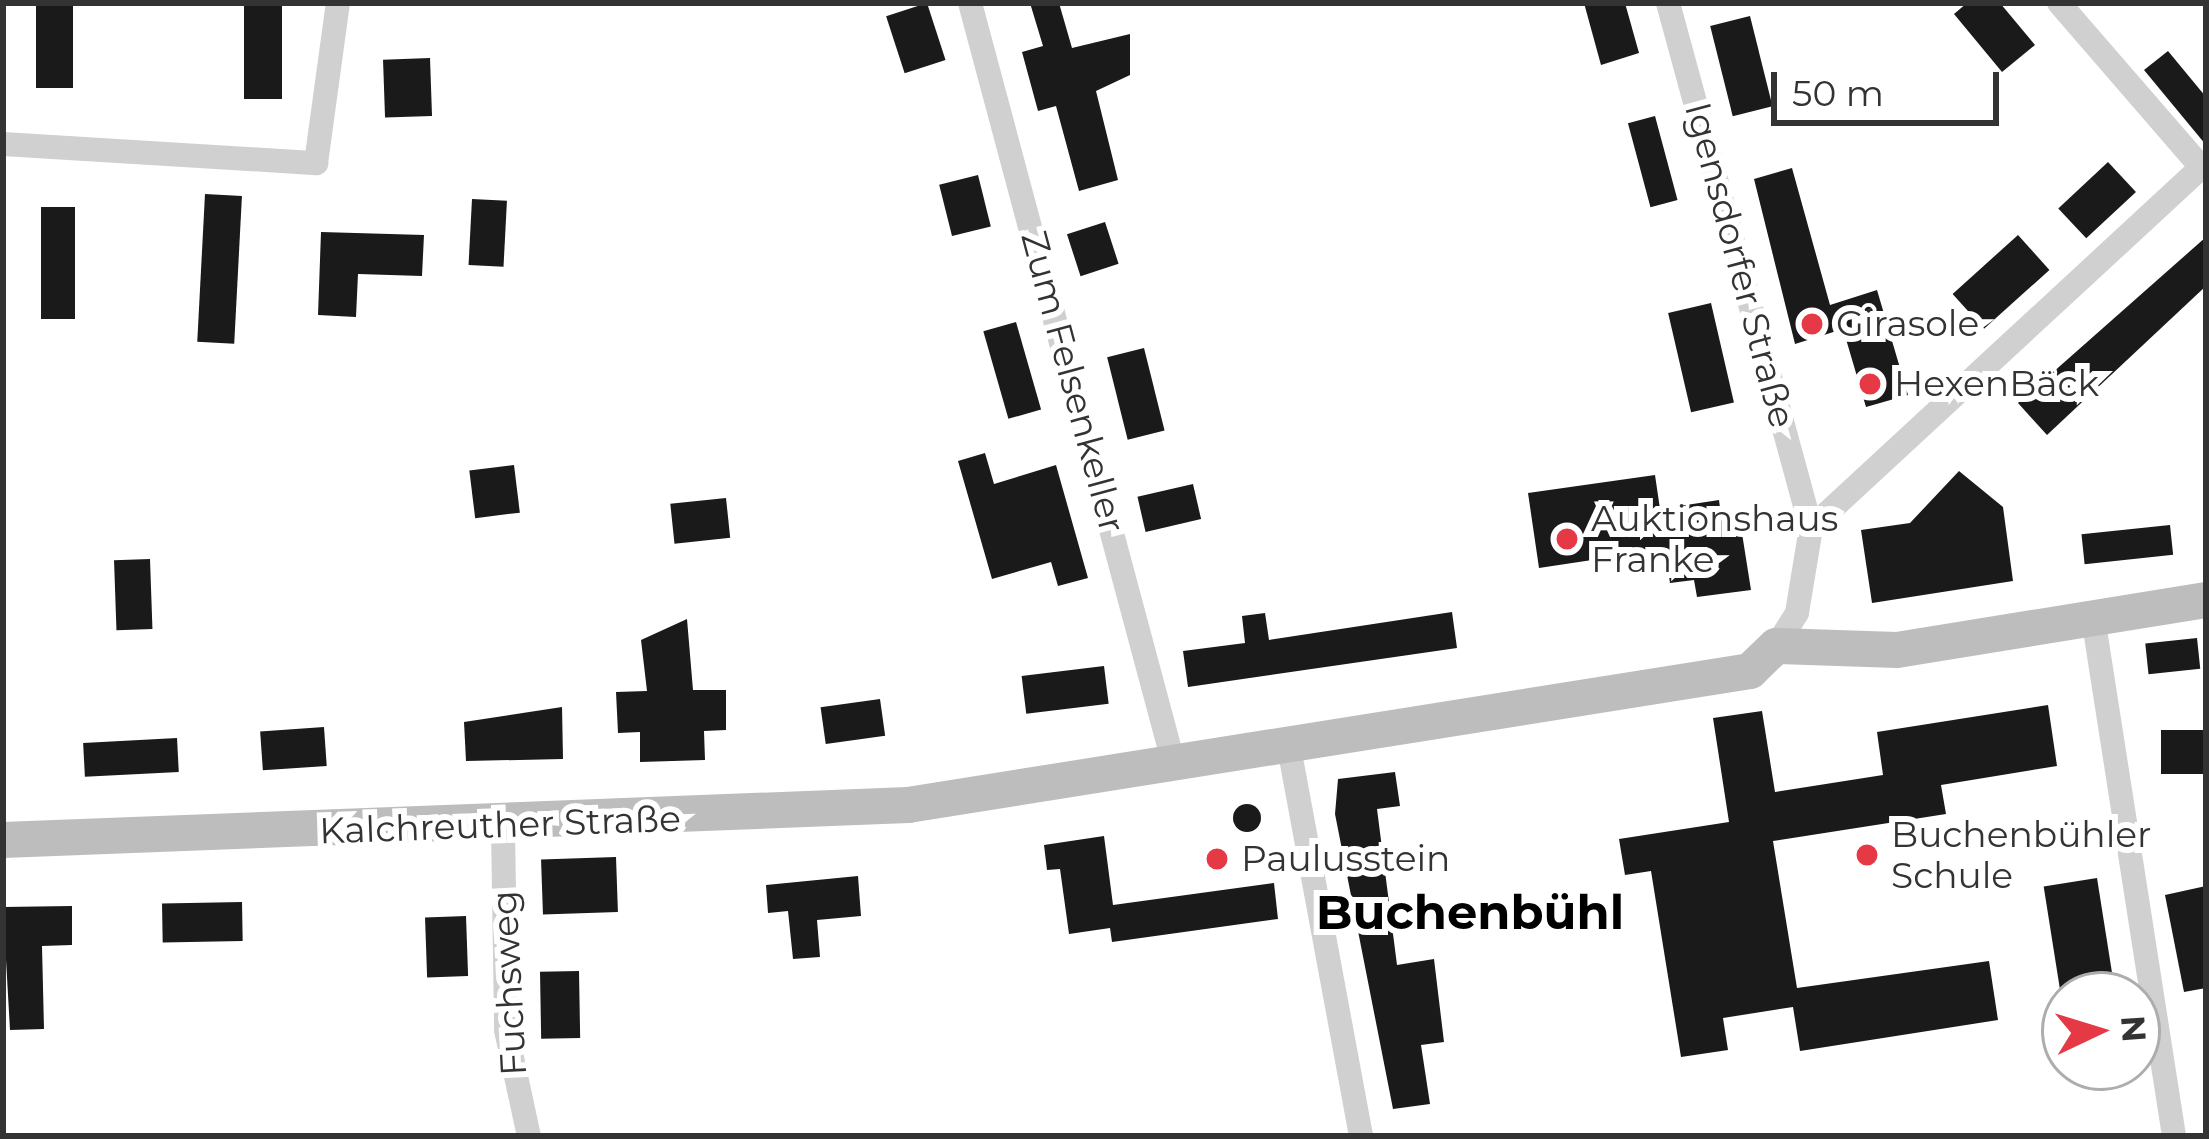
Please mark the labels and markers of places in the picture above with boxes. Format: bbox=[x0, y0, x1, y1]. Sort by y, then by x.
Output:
place label: Girasole bbox=[1836, 302, 1979, 346]
marker: Girasole bbox=[1799, 311, 1825, 337]
place label: HexenBäck bbox=[1894, 362, 2099, 406]
marker: HexenBäck bbox=[1857, 371, 1883, 397]
place label: Auktionshaus Franke bbox=[1591, 496, 1838, 581]
marker: Auktionshaus Franke bbox=[1554, 526, 1580, 552]
place label: Buchenbühler Schule bbox=[1891, 812, 2152, 897]
place label: Paulusstein bbox=[1241, 837, 1450, 881]
marker: Buchenbühler Schule bbox=[1854, 842, 1880, 868]
marker: Paulusstein bbox=[1204, 846, 1230, 872]

